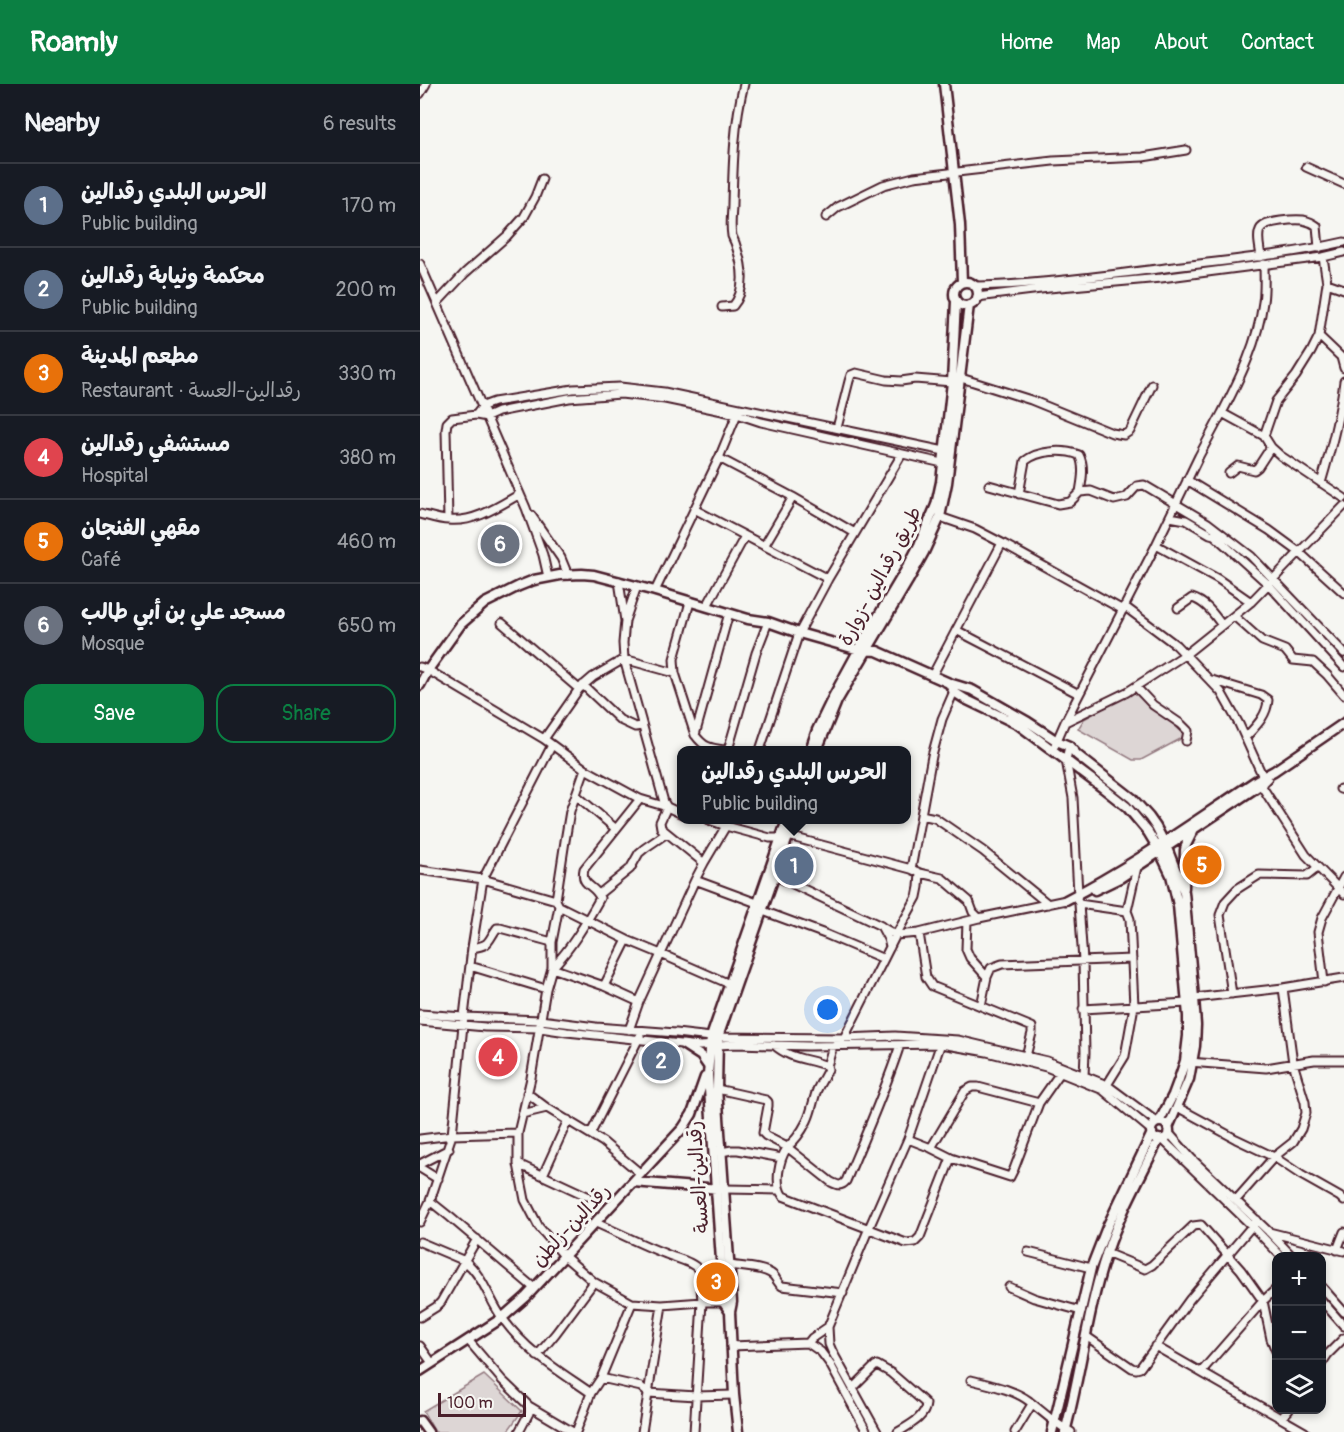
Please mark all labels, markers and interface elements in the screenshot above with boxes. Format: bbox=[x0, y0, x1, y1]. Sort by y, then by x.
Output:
text: Roamly bbox=[30, 25, 118, 60]
text: Home bbox=[1000, 29, 1053, 56]
text: Map bbox=[1086, 29, 1121, 56]
text: About bbox=[1154, 29, 1208, 56]
text: Contact bbox=[1241, 29, 1314, 56]
text: Nearby bbox=[24, 107, 100, 139]
text: 6 results bbox=[323, 111, 396, 136]
text: الحرس البلدي رقدالين bbox=[81, 178, 266, 206]
text: 1 bbox=[40, 193, 47, 218]
text: 170 m bbox=[342, 193, 396, 218]
text: Public building bbox=[81, 211, 197, 236]
text: محكمة ونيابة رقدالين bbox=[81, 262, 265, 290]
text: 2 bbox=[38, 277, 49, 302]
text: 200 m bbox=[335, 277, 396, 302]
text: Public building bbox=[81, 295, 197, 320]
text: مطعم المدينة bbox=[81, 342, 199, 370]
text: 3 bbox=[38, 361, 49, 386]
text: 330 m bbox=[338, 361, 396, 386]
text: Restaurant · رقدالين-العسة bbox=[81, 378, 301, 403]
text: مستشفي رقدالين bbox=[81, 430, 230, 458]
text: 4 bbox=[38, 445, 49, 470]
text: 380 m bbox=[339, 445, 396, 470]
text: Hospital bbox=[81, 463, 148, 488]
street label: طريق رقدالين -زوارة bbox=[833, 502, 927, 650]
text: مقهي الفنجان bbox=[81, 514, 201, 542]
pin: 6 bbox=[480, 522, 520, 566]
text: 5 bbox=[38, 529, 49, 554]
text: 460 m bbox=[337, 529, 396, 554]
text: Café bbox=[81, 547, 121, 572]
text: مسجد علي بن أبي طالب bbox=[81, 598, 286, 626]
text: 6 bbox=[38, 613, 49, 638]
text: 650 m bbox=[338, 613, 396, 638]
text: Mosque bbox=[81, 631, 144, 656]
button: Save bbox=[24, 684, 204, 743]
button: Share bbox=[216, 684, 396, 743]
popup bbox=[677, 746, 911, 824]
text: الحرس البلدي رقدالين bbox=[701, 758, 887, 786]
text: Public building bbox=[701, 791, 818, 816]
pin: 5 bbox=[1182, 842, 1222, 888]
pin: 1 bbox=[774, 844, 814, 888]
your location bbox=[813, 995, 842, 1024]
pin: 4 bbox=[478, 1034, 518, 1080]
pin: 2 bbox=[642, 1038, 680, 1084]
street label: رقدالين-العسة bbox=[682, 1120, 714, 1234]
street label: رقدالين-زلطن bbox=[526, 1178, 616, 1272]
map controls bbox=[1272, 1252, 1326, 1414]
button: + bbox=[1272, 1252, 1326, 1306]
pin: 3 bbox=[696, 1260, 736, 1304]
button: − bbox=[1272, 1306, 1326, 1360]
button: layers bbox=[1272, 1360, 1326, 1414]
scale bar bbox=[438, 1390, 526, 1418]
text: 100 m bbox=[447, 1393, 493, 1413]

